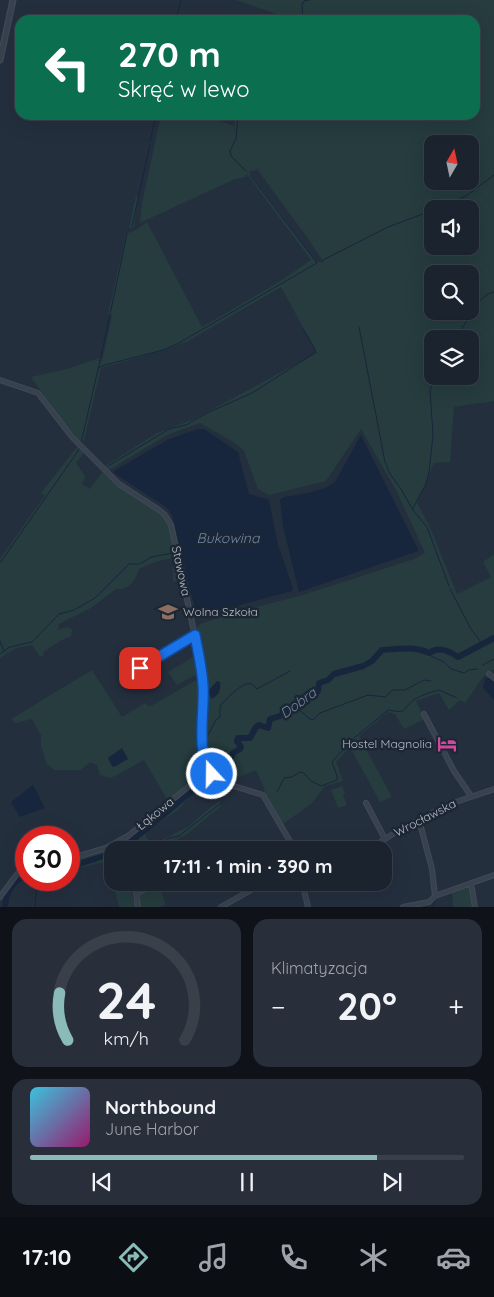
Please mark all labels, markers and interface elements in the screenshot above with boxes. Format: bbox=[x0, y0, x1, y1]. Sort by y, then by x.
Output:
text: 270 m bbox=[118, 32, 221, 76]
icon: left bbox=[35, 35, 100, 100]
text: Skręć w lewo bbox=[118, 75, 250, 103]
north arrow bbox=[424, 135, 479, 190]
map controls bbox=[424, 135, 479, 385]
button: sound bbox=[424, 200, 479, 255]
button: search bbox=[424, 265, 479, 320]
button: layers bbox=[424, 330, 479, 385]
water label: Bukowina bbox=[197, 529, 261, 547]
street label: Stawowa bbox=[169, 545, 194, 597]
school or university icon: Wolna Szkoła bbox=[157, 601, 179, 623]
place label: Wolna Szkoła bbox=[183, 604, 258, 619]
pin bbox=[119, 647, 161, 689]
icon: arrive bbox=[126, 654, 154, 682]
water label: Dobra bbox=[276, 683, 321, 722]
hotel icon: Hostel Magnolia bbox=[436, 733, 458, 755]
place label: Hostel Magnolia bbox=[342, 736, 432, 751]
position arrow bbox=[185, 747, 237, 799]
street label: Łąkowa bbox=[133, 794, 176, 833]
street label: Wrocławska bbox=[391, 796, 458, 840]
speed limit sign: 30 bbox=[15, 826, 80, 891]
text: 17:11 · 1 min · 390 m bbox=[163, 854, 333, 878]
text: Klimatyzacja bbox=[271, 958, 367, 978]
text: 24 bbox=[96, 967, 157, 1032]
text: 20° bbox=[337, 982, 397, 1030]
text: − bbox=[271, 989, 286, 1024]
text: + bbox=[448, 989, 464, 1024]
text: km/h bbox=[104, 1027, 149, 1049]
text: Northbound bbox=[105, 1095, 216, 1119]
text: June Harbor bbox=[105, 1119, 199, 1139]
icon: previous bbox=[88, 1168, 116, 1196]
icon: pause bbox=[233, 1168, 261, 1196]
icon: next bbox=[378, 1168, 406, 1196]
icon: directions bbox=[116, 1240, 151, 1275]
icon: music bbox=[196, 1240, 231, 1275]
icon: phone bbox=[276, 1240, 311, 1275]
icon: climate bbox=[356, 1240, 391, 1275]
icon: car bbox=[436, 1240, 471, 1275]
text: 17:10 bbox=[23, 1243, 71, 1271]

